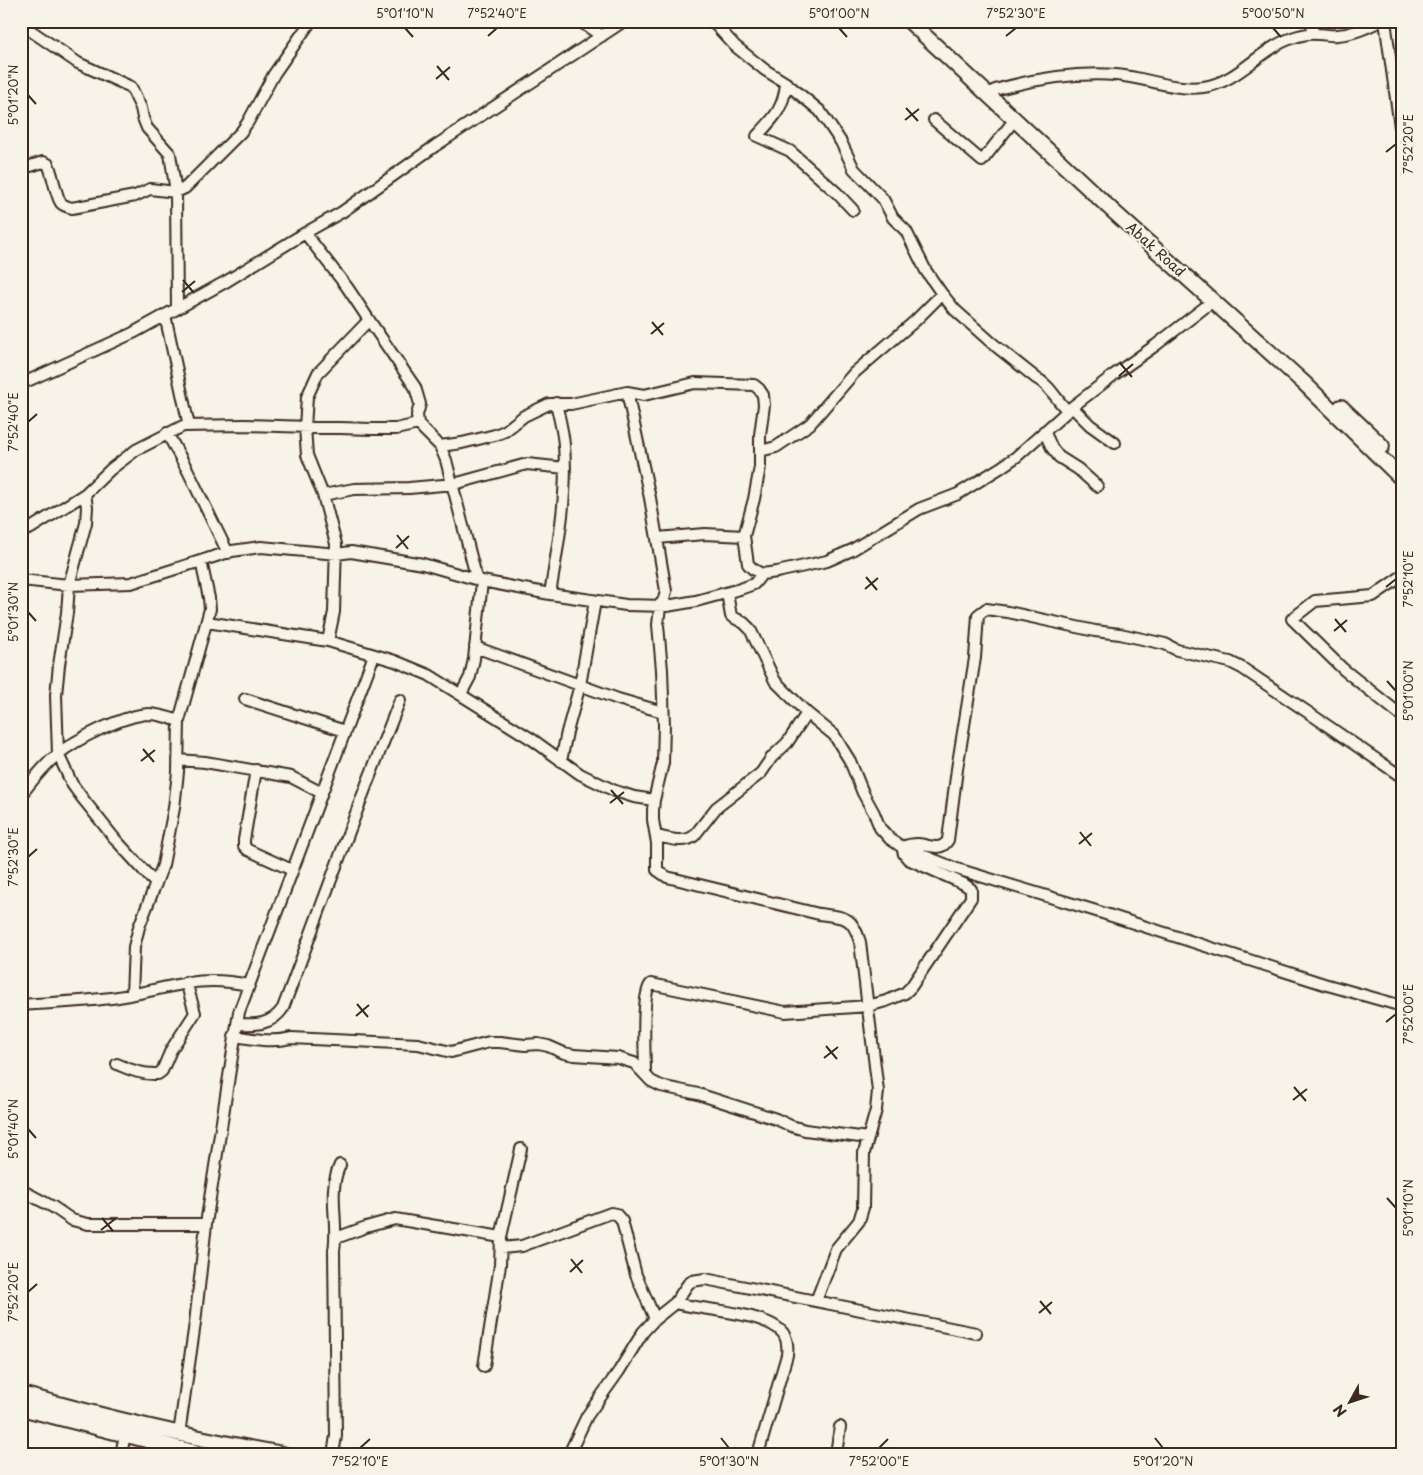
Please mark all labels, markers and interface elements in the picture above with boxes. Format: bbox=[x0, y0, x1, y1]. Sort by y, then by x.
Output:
text: 5°01'10"N bbox=[376, 4, 434, 22]
text: 7°52'40"E bbox=[467, 4, 527, 22]
text: 5°01'00"N bbox=[808, 4, 870, 22]
text: 7°52'30"E bbox=[986, 4, 1046, 22]
text: 5°00'50"N bbox=[1241, 4, 1305, 22]
text: 5°01'20"N bbox=[4, 65, 22, 125]
text: 7°52'20"E bbox=[1399, 114, 1417, 174]
street label: Abak Road bbox=[1122, 217, 1190, 281]
text: 7°52'40"E bbox=[4, 392, 22, 452]
text: 7°52'10"E bbox=[1399, 550, 1417, 608]
text: 5°01'30"N bbox=[4, 582, 22, 642]
text: 5°01'00"N bbox=[1399, 660, 1417, 722]
text: 7°52'30"E bbox=[4, 827, 22, 887]
text: 7°52'00"E bbox=[1399, 984, 1417, 1044]
text: 5°01'40"N bbox=[4, 1099, 22, 1159]
text: 5°01'10"N bbox=[1399, 1179, 1417, 1237]
text: 7°52'20"E bbox=[4, 1262, 22, 1322]
north arrow bbox=[1326, 1378, 1376, 1428]
text: N bbox=[1328, 1400, 1351, 1422]
text: 7°52'10"E bbox=[331, 1452, 389, 1470]
text: 5°01'30"N bbox=[699, 1452, 759, 1470]
text: 7°52'00"E bbox=[849, 1452, 909, 1470]
text: 5°01'20"N bbox=[1133, 1452, 1193, 1470]

